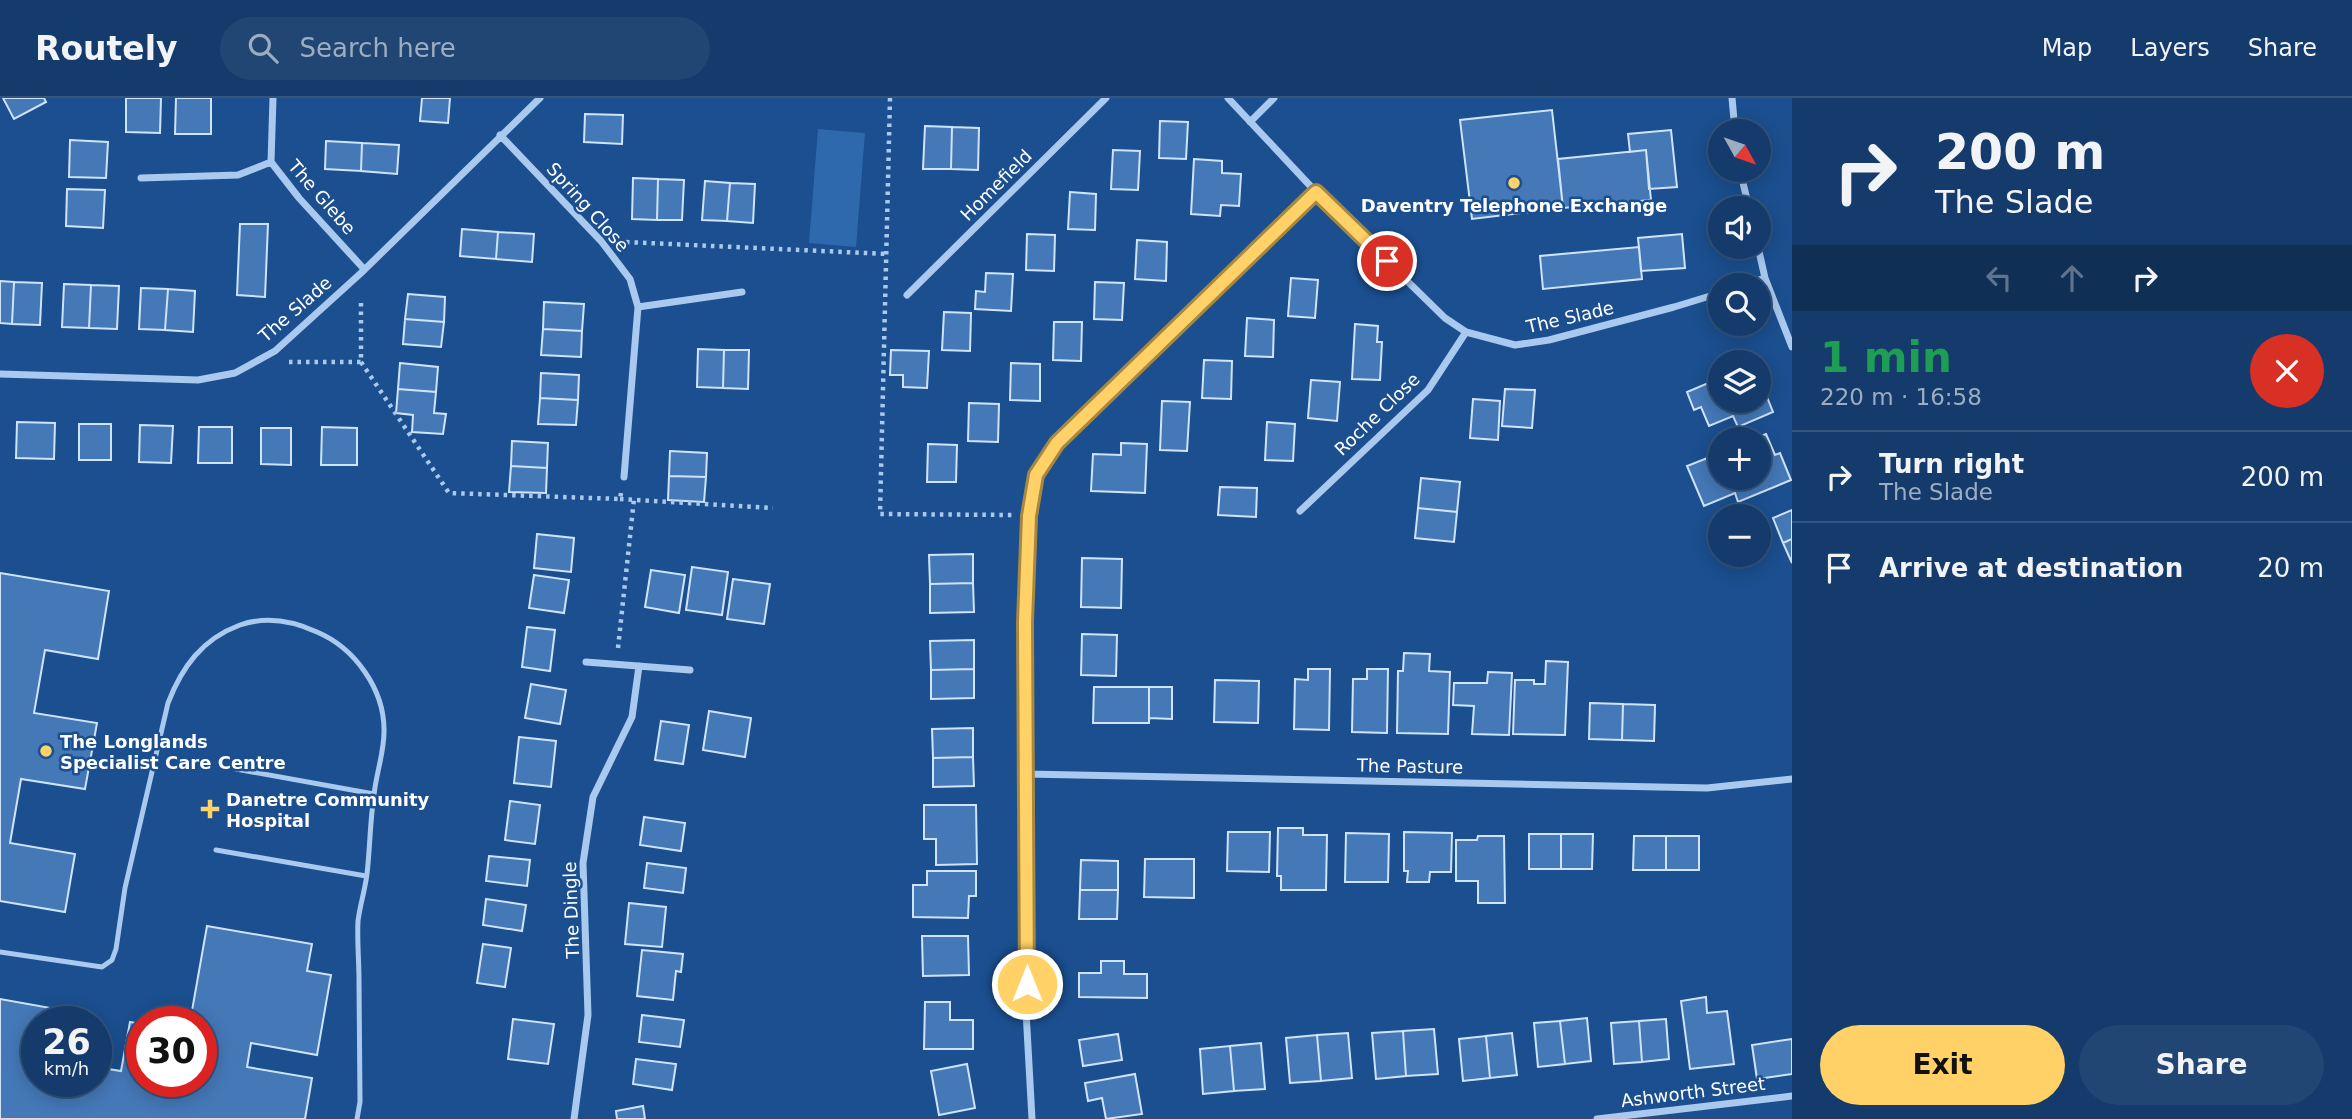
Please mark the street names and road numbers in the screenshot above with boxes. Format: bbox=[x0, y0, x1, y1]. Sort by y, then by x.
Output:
street label: Homefield bbox=[956, 145, 1036, 225]
street label: The Glebe bbox=[283, 155, 360, 239]
street label: Spring Close bbox=[542, 158, 634, 256]
street label: The Slade bbox=[254, 272, 336, 347]
street label: The Slade bbox=[1523, 297, 1616, 337]
street label: Roche Close bbox=[1330, 368, 1424, 460]
street label: The Pasture bbox=[1356, 755, 1463, 777]
street label: The Dingle bbox=[559, 861, 583, 960]
street label: Ashworth Street bbox=[1620, 1073, 1766, 1111]

